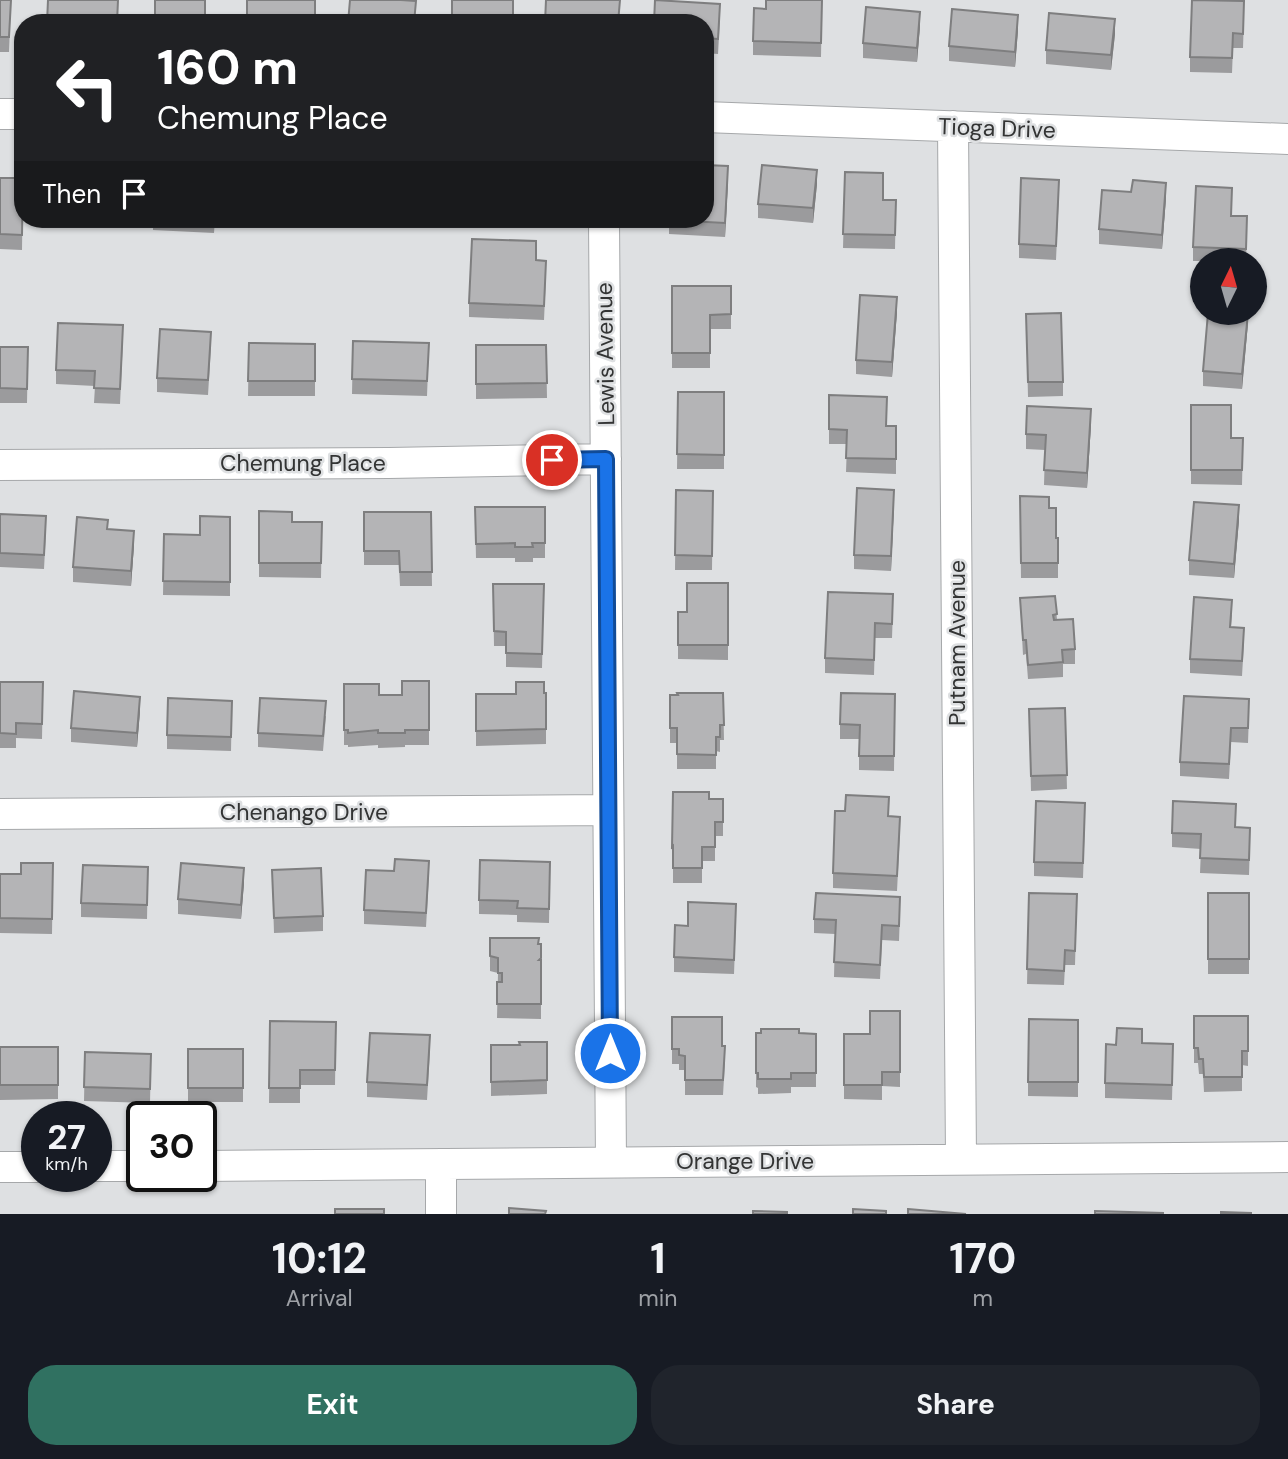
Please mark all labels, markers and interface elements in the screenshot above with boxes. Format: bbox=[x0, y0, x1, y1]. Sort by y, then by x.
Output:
text: 160 m bbox=[157, 35, 298, 99]
icon: left bbox=[42, 42, 133, 133]
text: Chemung Place bbox=[157, 97, 388, 139]
street label: Tioga Drive bbox=[938, 111, 1056, 145]
icon: arrive bbox=[115, 175, 153, 213]
text: Then bbox=[42, 177, 101, 211]
north arrow bbox=[1190, 248, 1267, 326]
map controls bbox=[1190, 248, 1267, 325]
street label: Lewis Avenue bbox=[589, 282, 621, 426]
pin bbox=[522, 430, 582, 490]
icon: arrive bbox=[533, 441, 571, 479]
street label: Chemung Place bbox=[220, 448, 386, 478]
street label: Putnam Avenue bbox=[942, 560, 972, 726]
street label: Chenango Drive bbox=[220, 797, 388, 827]
position arrow bbox=[573, 1016, 647, 1090]
speed limit sign: 30 bbox=[126, 1101, 217, 1192]
text: 27 bbox=[47, 1114, 86, 1160]
street label: Orange Drive bbox=[676, 1146, 814, 1176]
text: km/h bbox=[45, 1152, 88, 1176]
text: 10:12 bbox=[272, 1231, 367, 1286]
text: 1 bbox=[650, 1231, 666, 1286]
text: 170 bbox=[949, 1231, 1016, 1286]
text: Arrival bbox=[286, 1283, 353, 1313]
text: min bbox=[638, 1283, 678, 1313]
text: m bbox=[973, 1283, 993, 1313]
button: Exit bbox=[28, 1365, 637, 1445]
button: Share bbox=[651, 1365, 1260, 1445]

